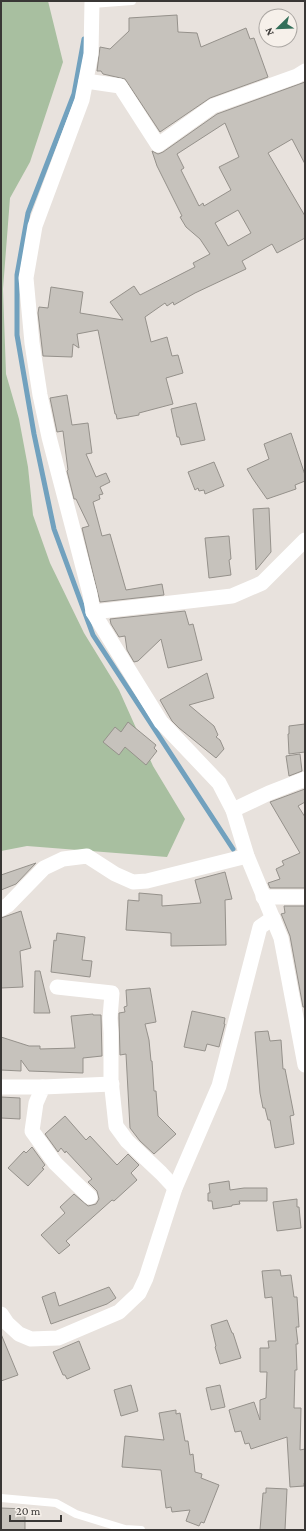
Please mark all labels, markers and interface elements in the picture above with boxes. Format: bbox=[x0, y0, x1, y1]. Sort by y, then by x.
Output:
north arrow bbox=[258, 8, 298, 48]
text: N bbox=[262, 26, 276, 38]
scale bar bbox=[10, 1497, 61, 1523]
text: 20 m bbox=[16, 1504, 41, 1518]

